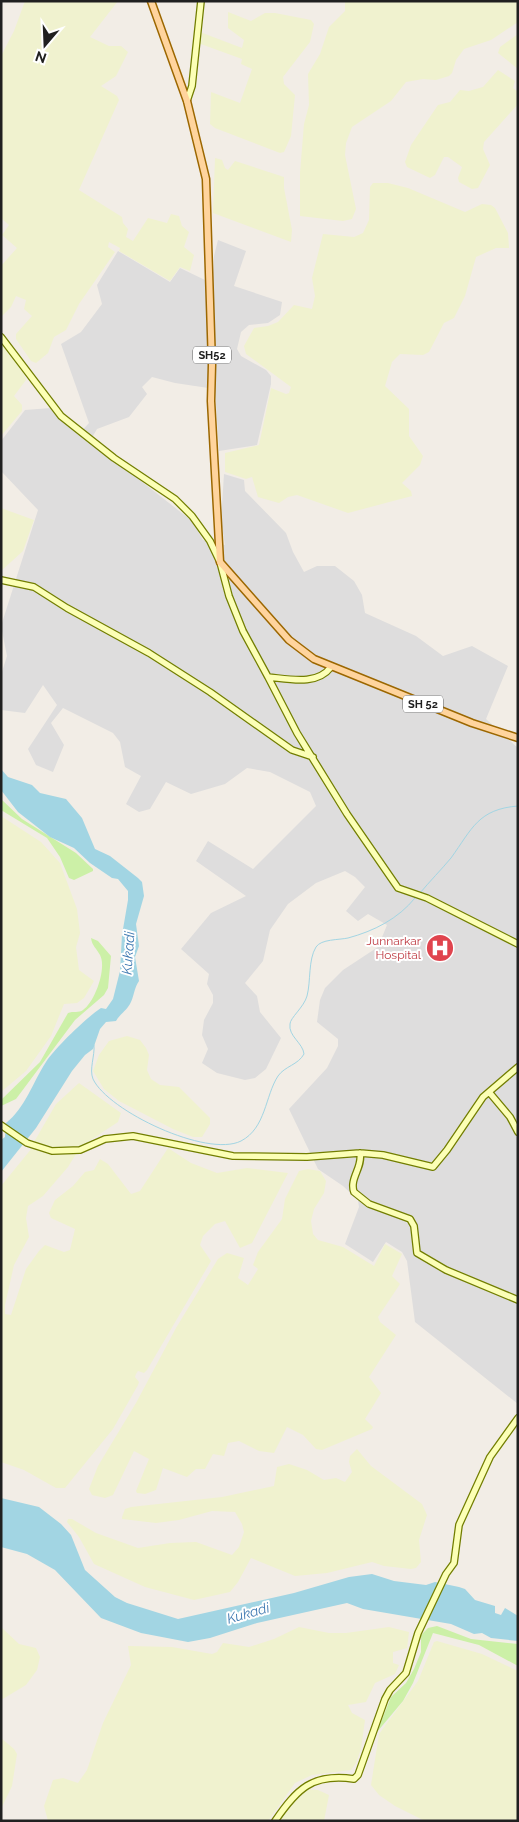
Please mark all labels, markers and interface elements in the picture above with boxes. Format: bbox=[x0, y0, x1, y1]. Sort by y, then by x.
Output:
north arrow bbox=[20, 20, 70, 70]
text: N bbox=[33, 48, 48, 67]
road number: SH52 bbox=[193, 346, 231, 364]
road number: SH 52 bbox=[403, 696, 443, 712]
water label: Kukadi bbox=[119, 930, 138, 975]
hospital icon: Junnarkar Hospital bbox=[425, 933, 455, 963]
place label: Junnarkar Hospital bbox=[366, 934, 422, 962]
water label: Kukadi bbox=[225, 1599, 272, 1627]

